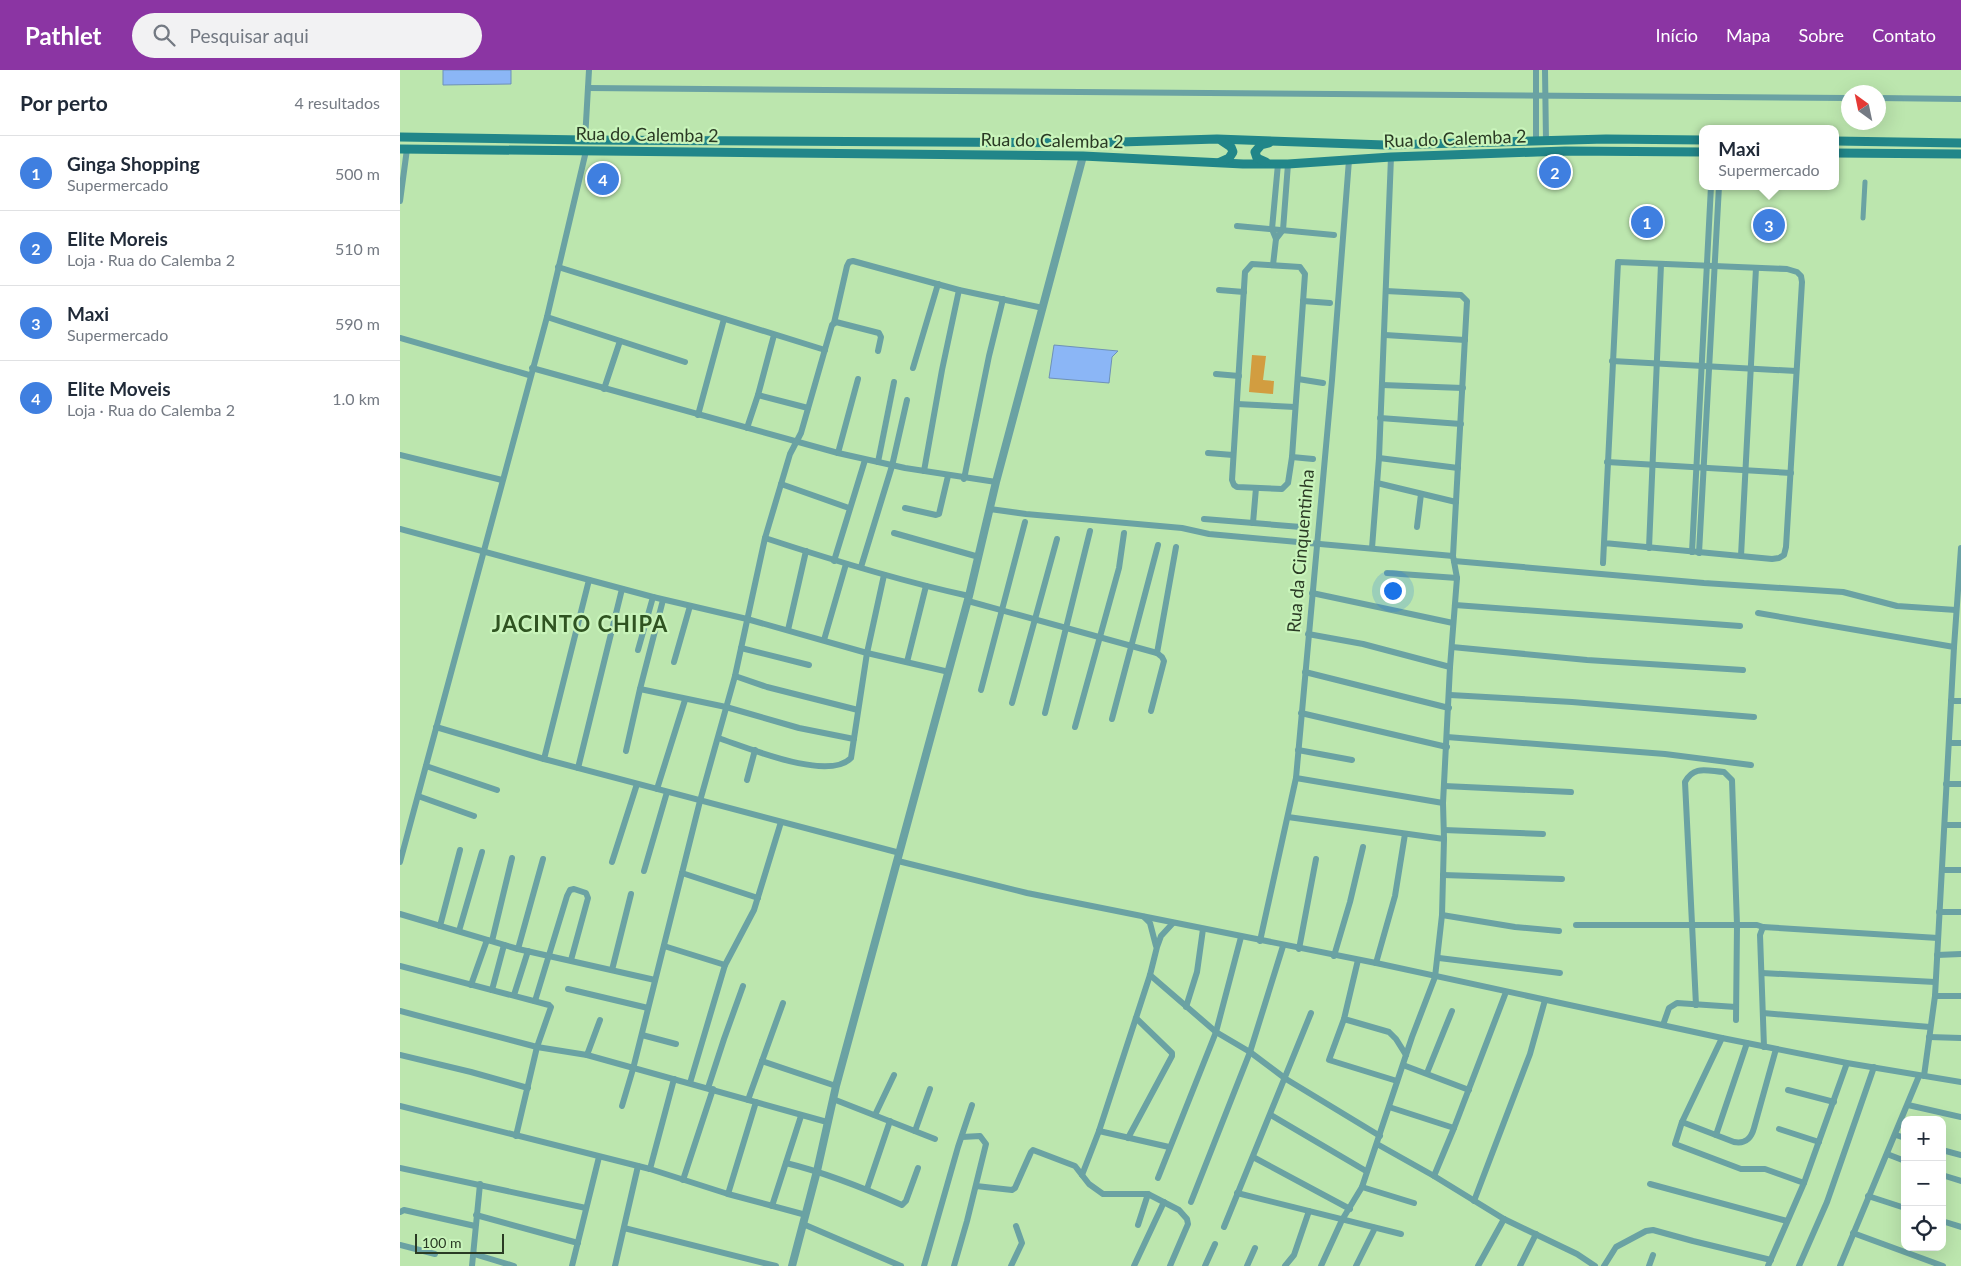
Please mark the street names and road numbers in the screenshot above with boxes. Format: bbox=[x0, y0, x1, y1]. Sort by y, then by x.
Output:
street label: Rua do Calemba 2 bbox=[575, 122, 719, 146]
street label: Rua do Calemba 2 bbox=[1383, 125, 1527, 151]
street label: Rua do Calemba 2 bbox=[980, 128, 1124, 152]
street label: Rua da Cinquentinha bbox=[1282, 468, 1318, 634]

